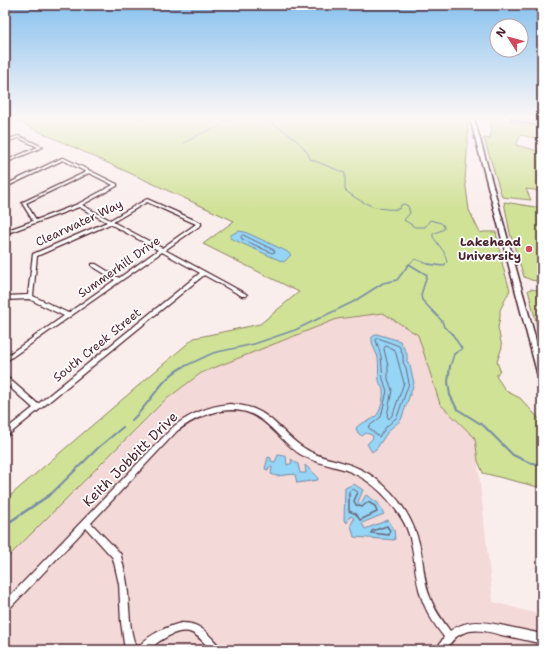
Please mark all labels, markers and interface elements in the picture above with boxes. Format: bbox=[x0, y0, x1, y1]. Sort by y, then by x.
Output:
north arrow bbox=[489, 18, 529, 58]
text: N bbox=[493, 24, 510, 40]
street label: Clearwater Way bbox=[33, 196, 125, 250]
street label: Summerhill Drive bbox=[75, 232, 164, 301]
place label: Lakehead University bbox=[458, 234, 521, 264]
marker: Lakehead University bbox=[524, 244, 534, 254]
street label: South Creek Street bbox=[50, 305, 144, 385]
street label: Keith Jobbitt Drive bbox=[79, 408, 181, 510]

